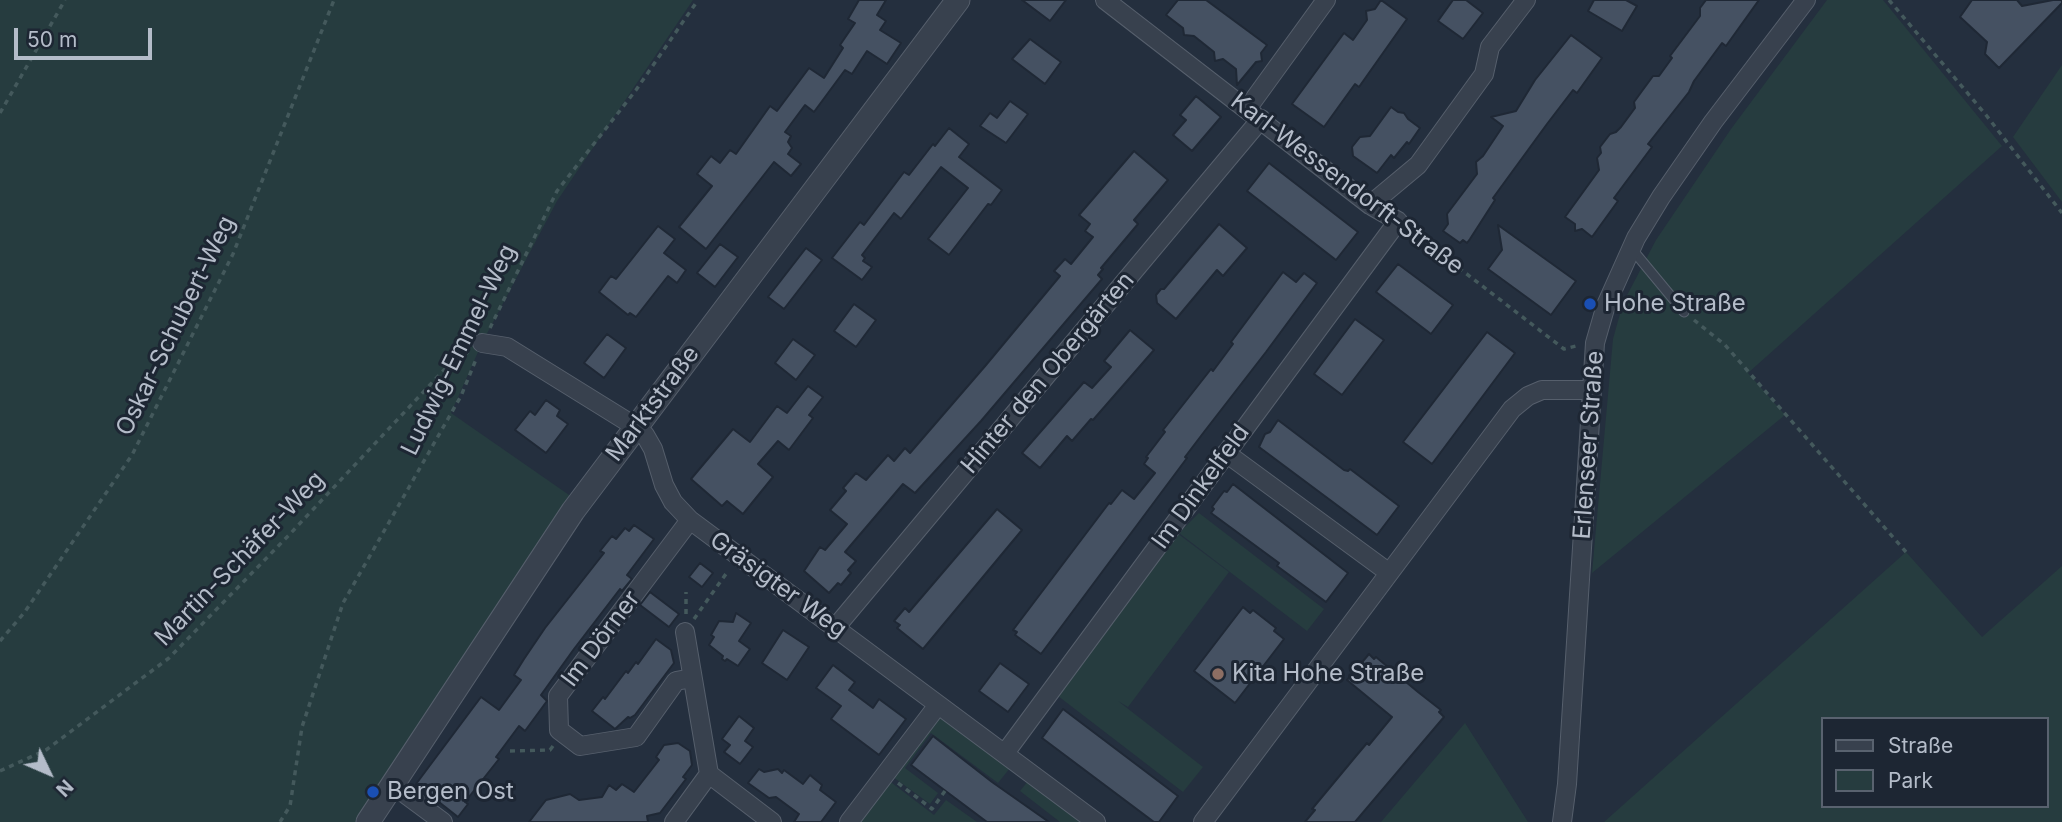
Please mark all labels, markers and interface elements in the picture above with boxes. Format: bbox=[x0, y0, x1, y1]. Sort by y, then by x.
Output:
scale bar bbox=[18, 14, 156, 58]
text: 50 m bbox=[27, 27, 77, 52]
street label: Karl-Wessendorft-Straße bbox=[1225, 87, 1469, 281]
street label: Oskar-Schubert-Weg bbox=[110, 212, 242, 440]
street label: Ludwig-Emmel-Weg bbox=[395, 240, 523, 460]
street label: Hinter den Obergärten bbox=[955, 266, 1141, 480]
place label: Hohe Straße bbox=[1604, 290, 1746, 318]
marker: Hohe Straße bbox=[1582, 296, 1598, 312]
street label: Marktstraße bbox=[600, 341, 706, 467]
street label: Erlenseer Straße bbox=[1568, 350, 1610, 540]
street label: Im Dinkelfeld bbox=[1146, 419, 1256, 555]
street label: Martin-Schäfer-Weg bbox=[149, 466, 331, 652]
street label: Gräsigter Weg bbox=[704, 526, 852, 644]
street label: Im Dörner bbox=[556, 585, 646, 693]
place label: Kita Hohe Straße bbox=[1232, 660, 1424, 688]
marker: Kita Hohe Straße bbox=[1210, 666, 1226, 682]
legend bbox=[1820, 717, 2048, 808]
text: Straße bbox=[1888, 733, 1953, 758]
north arrow bbox=[14, 738, 84, 808]
text: Park bbox=[1888, 768, 1933, 793]
text: N bbox=[51, 775, 78, 801]
place label: Bergen Ost bbox=[387, 778, 514, 806]
marker: Bergen Ost bbox=[365, 784, 381, 800]

